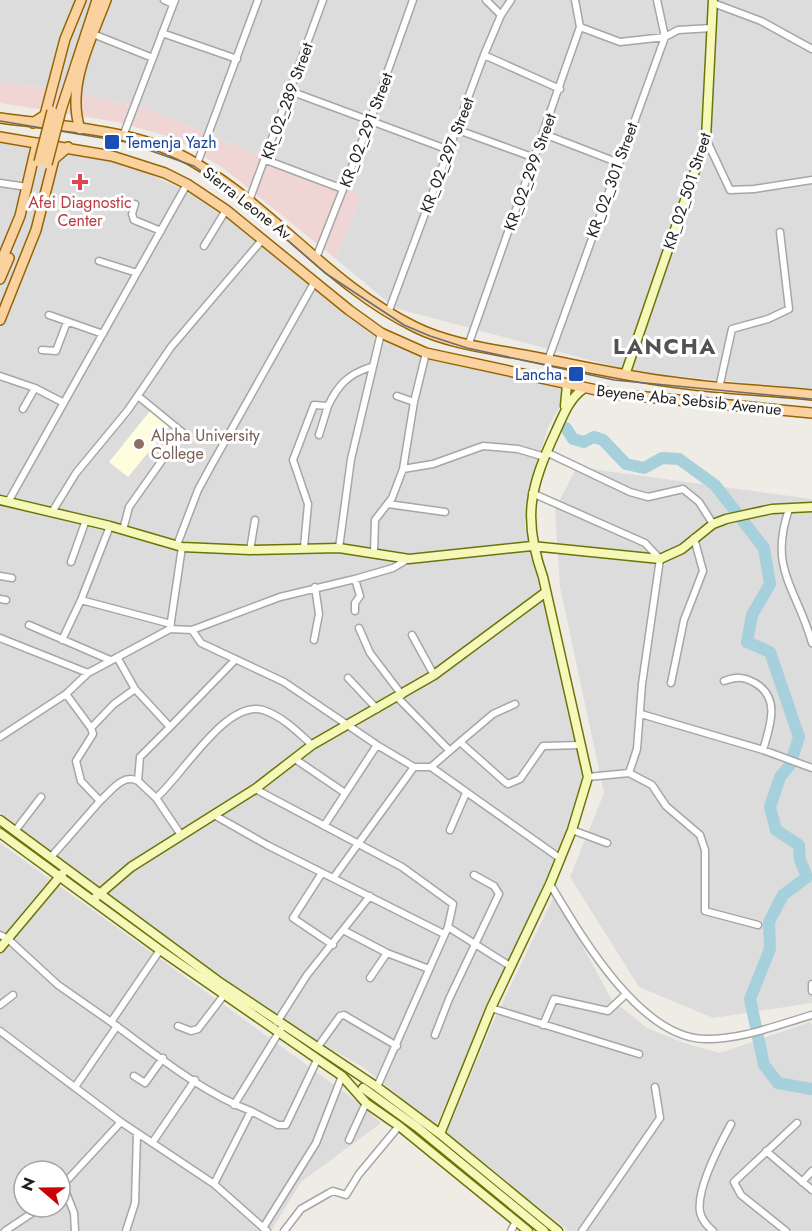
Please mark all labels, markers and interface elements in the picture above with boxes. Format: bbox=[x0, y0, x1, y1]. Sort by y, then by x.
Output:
street label: KR_02_289 Street bbox=[255, 39, 319, 163]
street label: KR_02_291 Street bbox=[334, 69, 399, 191]
street label: KR_02_297 Street bbox=[414, 94, 480, 216]
street label: KR_02_299 Street bbox=[498, 110, 562, 234]
street label: KR_02_301 Street bbox=[580, 119, 644, 241]
street label: KR_02_501 Street bbox=[657, 130, 717, 252]
place label: Temenja Yazh bbox=[126, 131, 217, 154]
marker: Temenja Yazh bbox=[103, 133, 121, 151]
street label: Sierra Leone Av bbox=[198, 161, 297, 246]
marker: Afei Diagnostic Center bbox=[71, 173, 89, 191]
place label: Afei Diagnostic Center bbox=[28, 191, 132, 232]
district label: LANCHA bbox=[613, 330, 717, 362]
place label: Lancha bbox=[515, 363, 562, 386]
marker: Lancha bbox=[567, 365, 585, 383]
street label: Beyene Aba Sebsib Avenue bbox=[595, 379, 783, 421]
place label: Alpha University College bbox=[151, 424, 261, 465]
marker: Alpha University College bbox=[132, 437, 146, 451]
north arrow bbox=[12, 1159, 72, 1219]
text: N bbox=[15, 1174, 41, 1194]

